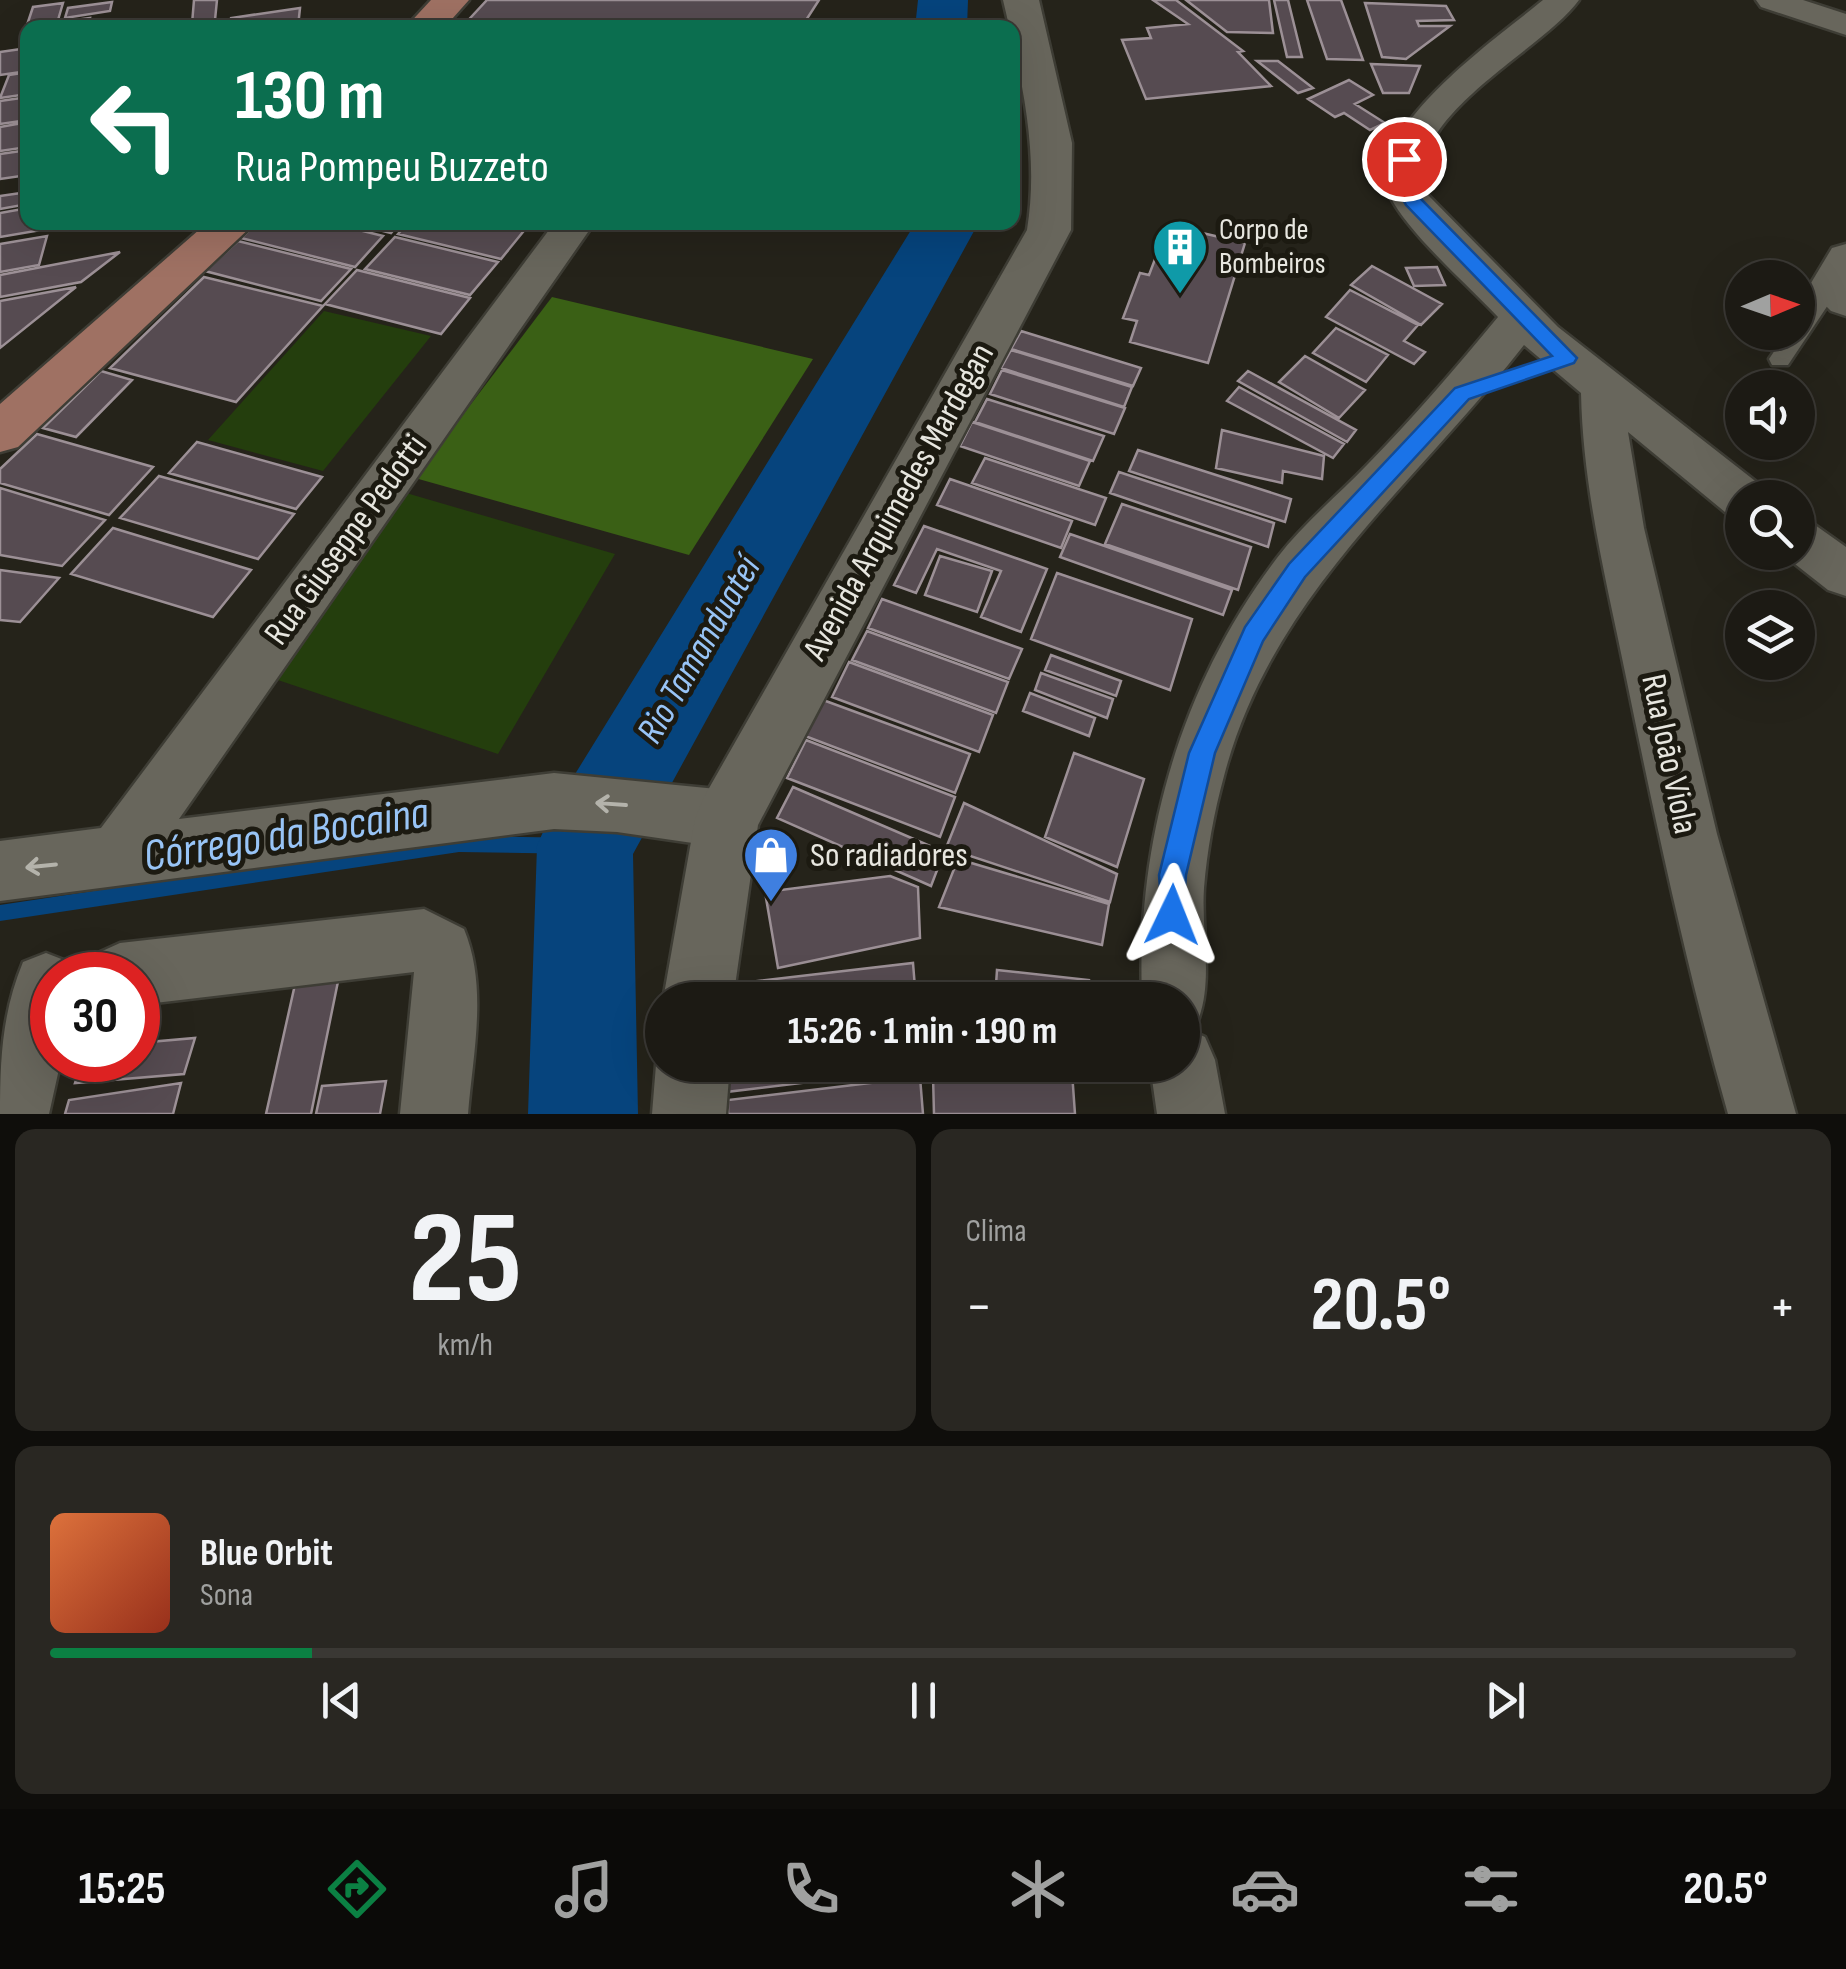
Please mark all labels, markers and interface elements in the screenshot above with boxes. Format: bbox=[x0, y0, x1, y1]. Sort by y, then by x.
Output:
text: 130 m bbox=[235, 55, 384, 139]
icon: left bbox=[70, 60, 200, 190]
pin bbox=[1362, 117, 1447, 202]
icon: arrive bbox=[1377, 132, 1432, 187]
text: Rua Pompeu Buzzeto bbox=[235, 140, 549, 195]
place label: Corpo de Bombeiros bbox=[1219, 212, 1326, 282]
building icon: Corpo de Bombeiros bbox=[1150, 217, 1210, 296]
north arrow bbox=[1725, 260, 1815, 350]
map controls bbox=[1725, 260, 1815, 680]
street label: Avenida Arquimedes Mardegan bbox=[794, 336, 1004, 669]
button: sound bbox=[1725, 370, 1815, 460]
street label: Rua Giuseppe Pedotti bbox=[255, 426, 437, 654]
button: search bbox=[1725, 480, 1815, 570]
water label: Rio Tamanduateí bbox=[627, 546, 772, 751]
button: layers bbox=[1725, 590, 1815, 680]
street label: Rua João Viola bbox=[1631, 670, 1707, 838]
water label: Córrego da Bocaina bbox=[140, 785, 432, 885]
one-way arrow bbox=[595, 794, 628, 813]
shop icon: So radiadores bbox=[741, 825, 801, 904]
place label: So radiadores bbox=[810, 834, 968, 877]
one-way arrow bbox=[25, 857, 58, 876]
position arrow bbox=[1120, 863, 1224, 967]
speed limit sign: 30 bbox=[30, 952, 160, 1082]
text: 15:26 · 1 min · 190 m bbox=[788, 1009, 1057, 1054]
text: 25 bbox=[408, 1183, 522, 1339]
text: Clima bbox=[966, 1212, 1026, 1251]
text: 20.5° bbox=[1311, 1261, 1451, 1352]
text: − bbox=[966, 1274, 992, 1341]
text: + bbox=[1769, 1274, 1796, 1341]
text: km/h bbox=[438, 1326, 493, 1365]
text: Blue Orbit bbox=[200, 1531, 333, 1576]
text: Sona bbox=[200, 1576, 253, 1615]
icon: previous bbox=[314, 1673, 369, 1728]
icon: pause bbox=[896, 1673, 951, 1728]
icon: next bbox=[1478, 1673, 1533, 1728]
icon: directions bbox=[322, 1854, 392, 1924]
icon: music bbox=[549, 1854, 619, 1924]
icon: phone bbox=[776, 1854, 846, 1924]
icon: climate bbox=[1003, 1854, 1073, 1924]
icon: car bbox=[1230, 1854, 1300, 1924]
icon: filters bbox=[1456, 1854, 1526, 1924]
text: 15:25 bbox=[78, 1862, 165, 1917]
text: 20.5° bbox=[1683, 1862, 1768, 1917]

